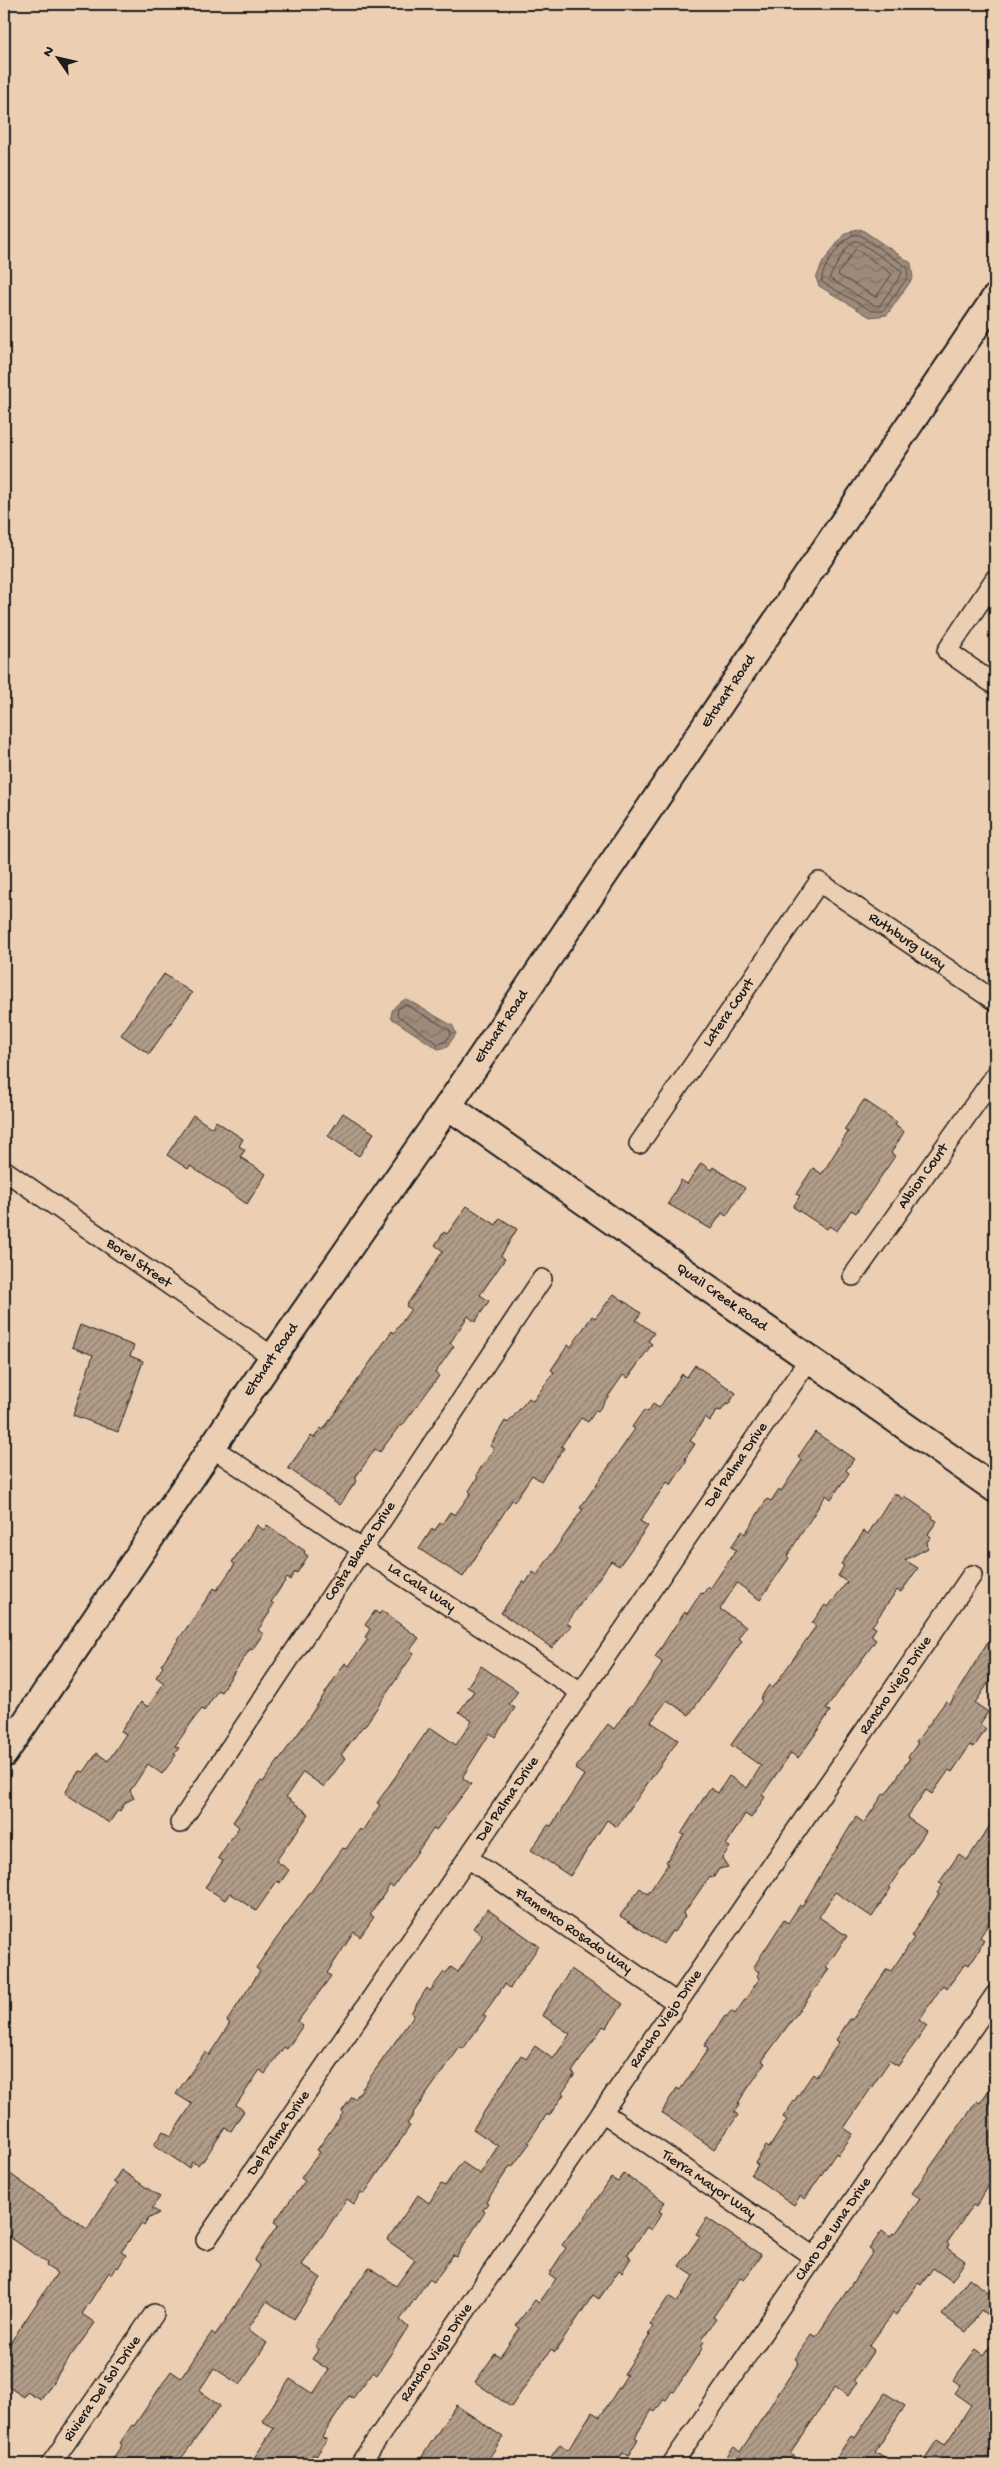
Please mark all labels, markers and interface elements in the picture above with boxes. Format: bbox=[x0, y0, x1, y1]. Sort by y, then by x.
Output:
north arrow bbox=[32, 32, 82, 82]
text: N bbox=[40, 44, 59, 61]
street label: Etchart Road bbox=[697, 650, 760, 732]
street label: Ruthburg Way bbox=[865, 909, 950, 974]
street label: Latera Court bbox=[699, 974, 760, 1051]
street label: Etchart Road bbox=[470, 986, 533, 1067]
street label: Albion Court bbox=[894, 1139, 954, 1213]
street label: Borel Street bbox=[102, 1234, 176, 1294]
street label: Quail Creek Road bbox=[672, 1259, 772, 1336]
street label: Etchart Road bbox=[240, 1319, 303, 1400]
street label: Del Palma Drive bbox=[700, 1419, 772, 1512]
street label: Costa Blanca Drive bbox=[321, 1498, 400, 1605]
street label: La Cala Way bbox=[384, 1559, 459, 1617]
street label: Rancho Viejo Drive bbox=[856, 1633, 936, 1738]
street label: Del Palma Drive bbox=[472, 1753, 543, 1846]
street label: Flamenco Rosado Way bbox=[510, 1883, 636, 1978]
street label: Rancho Viejo Drive bbox=[626, 1966, 707, 2072]
street label: Del Palma Drive bbox=[243, 2087, 315, 2181]
street label: Tierra Mayor Way bbox=[657, 2146, 760, 2224]
street label: Claro De Luna Drive bbox=[792, 2174, 876, 2285]
street label: Rancho Viejo Drive bbox=[396, 2300, 477, 2406]
street label: Riviera Del Sol Drive bbox=[60, 2332, 145, 2445]

